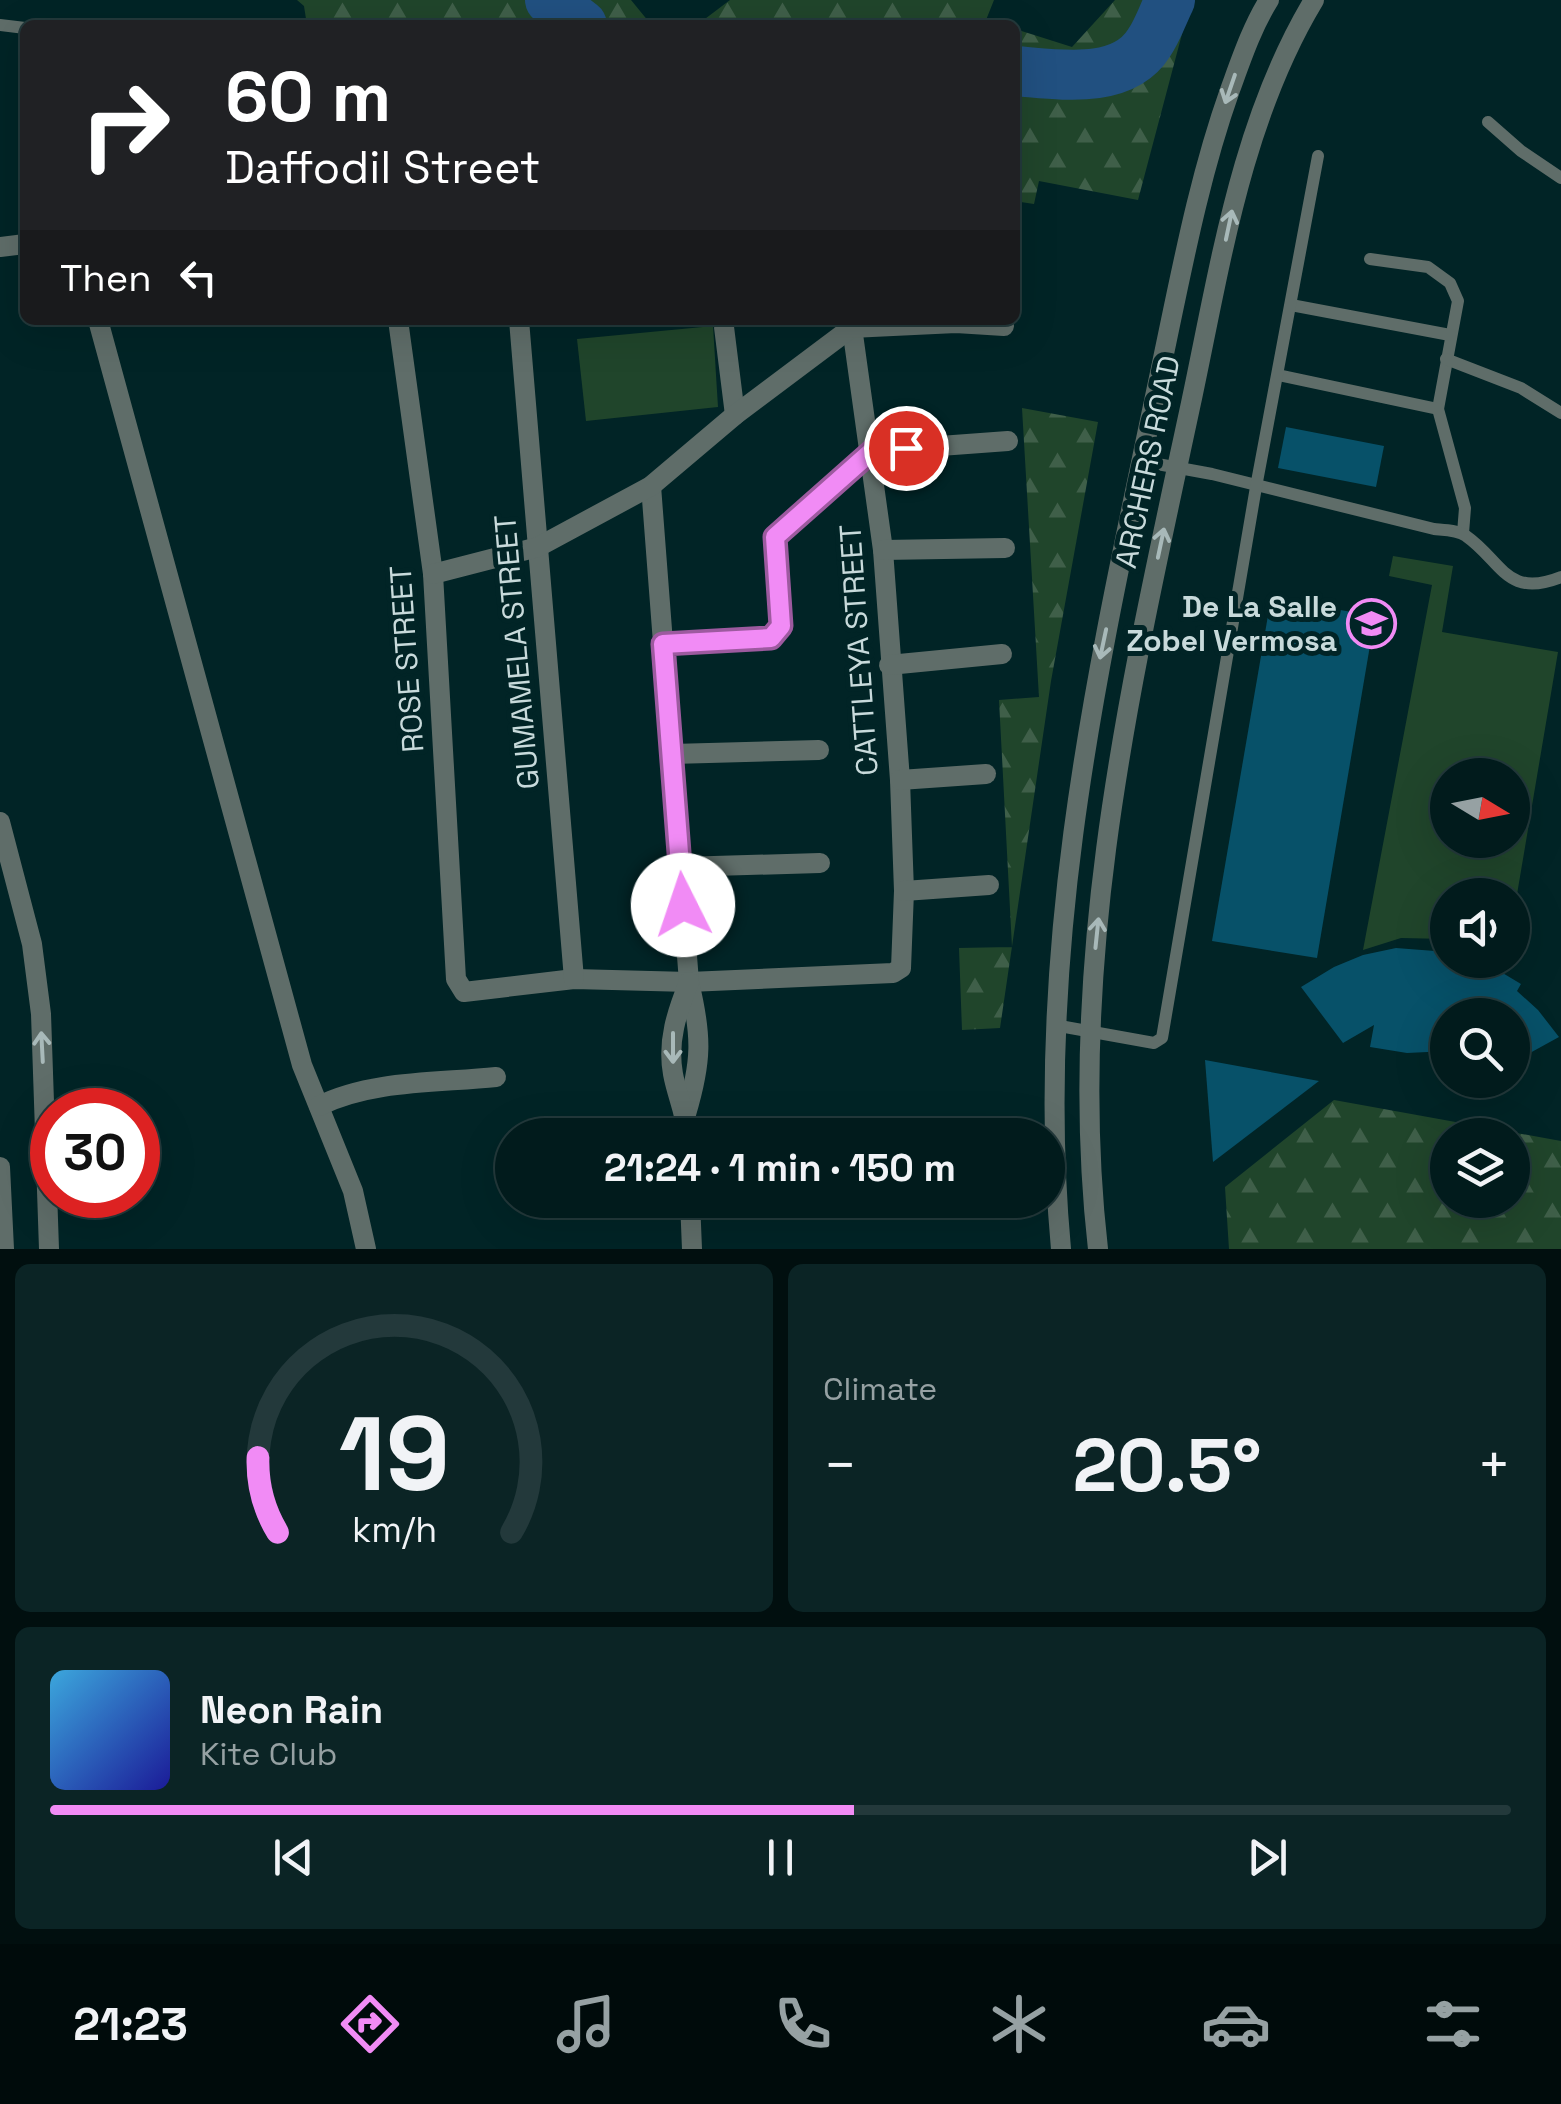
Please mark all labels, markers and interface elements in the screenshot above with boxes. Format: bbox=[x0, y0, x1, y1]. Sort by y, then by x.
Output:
text: 60 m bbox=[225, 52, 391, 141]
icon: right bbox=[60, 60, 190, 190]
one-way arrow bbox=[1220, 73, 1238, 104]
text: Daffodil Street bbox=[225, 139, 540, 196]
one-way arrow bbox=[1221, 210, 1239, 242]
icon: left bbox=[171, 250, 226, 305]
text: Then bbox=[60, 254, 151, 302]
street label: ARCHERS ROAD bbox=[1106, 352, 1189, 572]
pin bbox=[864, 406, 949, 491]
icon: arrive bbox=[879, 421, 934, 476]
street label: GUMAMELA STREET bbox=[485, 513, 548, 791]
street label: CATTLEYA STREET bbox=[830, 523, 887, 777]
one-way arrow bbox=[1153, 528, 1172, 560]
street label: ROSE STREET bbox=[381, 564, 432, 754]
place label: De La Salle Zobel Vermosa bbox=[1126, 587, 1337, 660]
school or university icon: De La Salle Zobel Vermosa bbox=[1346, 598, 1398, 650]
one-way arrow bbox=[1093, 627, 1112, 659]
north arrow bbox=[1430, 758, 1530, 858]
map controls bbox=[1430, 758, 1530, 1218]
position arrow bbox=[631, 853, 735, 957]
button: sound bbox=[1430, 878, 1530, 978]
one-way arrow bbox=[1088, 917, 1107, 949]
button: search bbox=[1430, 998, 1530, 1098]
one-way arrow bbox=[664, 1030, 682, 1063]
one-way arrow bbox=[32, 1031, 51, 1063]
speed limit sign: 30 bbox=[30, 1088, 160, 1218]
button: layers bbox=[1430, 1118, 1530, 1218]
text: 21:24 · 1 min · 150 m bbox=[604, 1144, 956, 1192]
text: Climate bbox=[823, 1369, 937, 1409]
text: 19 bbox=[338, 1388, 450, 1520]
text: 20.5° bbox=[1072, 1417, 1262, 1513]
text: − bbox=[823, 1430, 857, 1500]
text: + bbox=[1477, 1430, 1511, 1500]
text: km/h bbox=[351, 1507, 437, 1552]
text: Neon Rain bbox=[200, 1686, 383, 1734]
text: Kite Club bbox=[200, 1734, 337, 1774]
icon: previous bbox=[266, 1830, 321, 1885]
icon: pause bbox=[753, 1830, 808, 1885]
icon: next bbox=[1240, 1830, 1295, 1885]
icon: directions bbox=[335, 1989, 405, 2059]
icon: music bbox=[551, 1989, 621, 2059]
icon: phone bbox=[768, 1989, 838, 2059]
icon: climate bbox=[984, 1989, 1054, 2059]
icon: car bbox=[1201, 1989, 1271, 2059]
icon: filters bbox=[1418, 1989, 1488, 2059]
text: 21:23 bbox=[73, 1996, 188, 2053]

